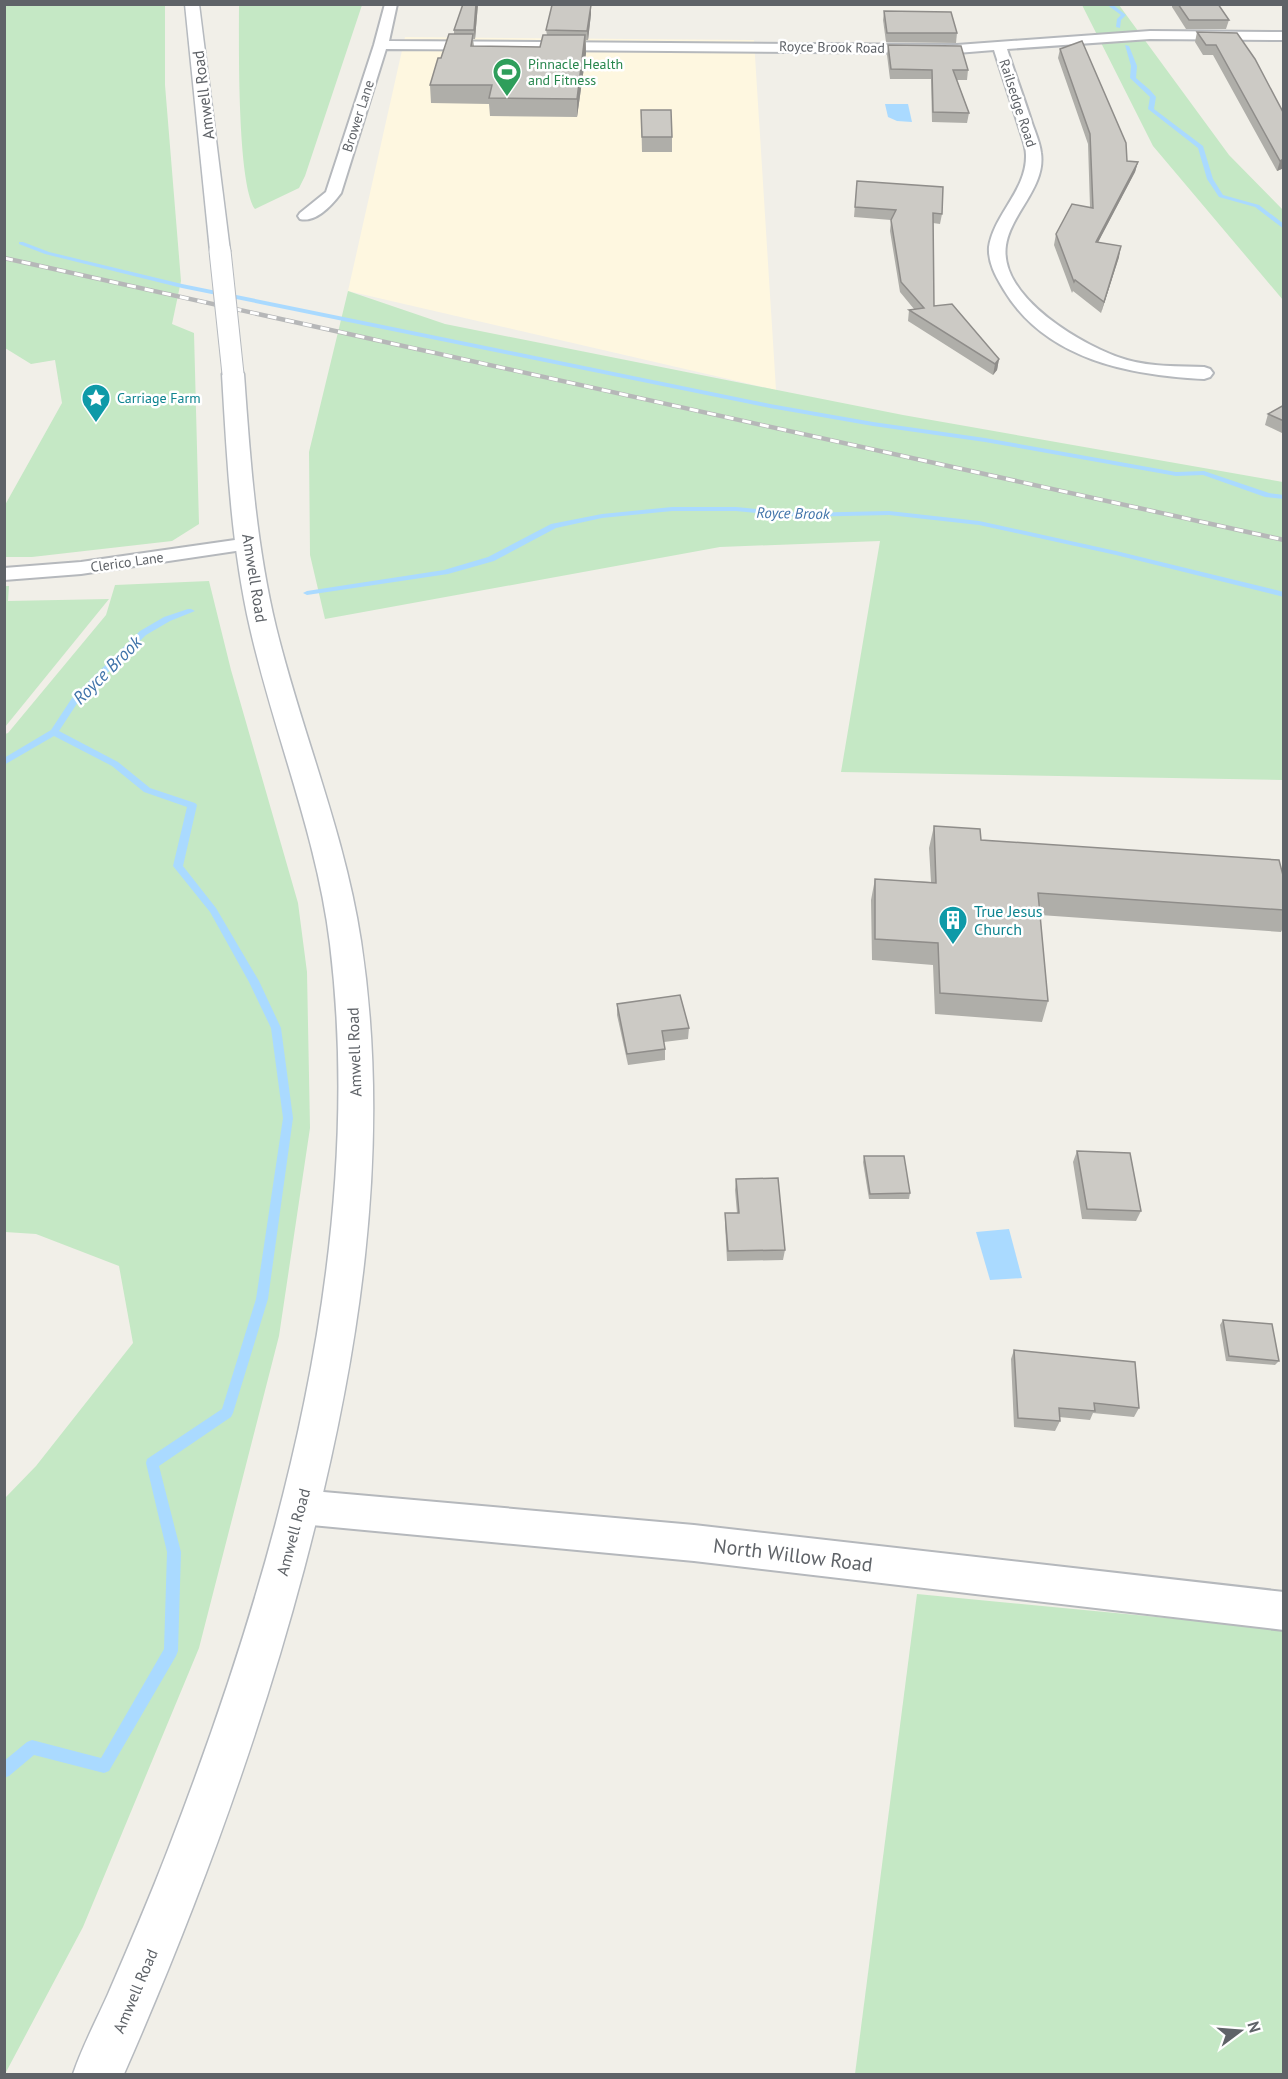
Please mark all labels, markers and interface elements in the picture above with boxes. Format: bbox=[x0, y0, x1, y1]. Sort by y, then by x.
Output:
street label: Royce Brook Road bbox=[779, 37, 885, 57]
street label: Amwell Road bbox=[188, 49, 218, 141]
place label: Pinnacle Health and Fitness bbox=[528, 55, 623, 89]
sports icon: Pinnacle Health and Fitness bbox=[491, 56, 523, 98]
street label: Railsedge Road bbox=[995, 57, 1041, 149]
street label: Brower Lane bbox=[338, 78, 378, 154]
place icon: Carriage Farm bbox=[80, 382, 112, 424]
place label: Carriage Farm bbox=[117, 389, 201, 407]
water label: Royce Brook bbox=[756, 503, 831, 523]
street label: Amwell Road bbox=[238, 532, 272, 624]
street label: Clerico Lane bbox=[89, 548, 165, 576]
water label: Royce Brook bbox=[68, 630, 147, 709]
place label: True Jesus Church bbox=[974, 901, 1043, 939]
building icon: True Jesus Church bbox=[937, 904, 969, 946]
street label: Amwell Road bbox=[342, 1007, 366, 1097]
street label: Amwell Road bbox=[272, 1486, 314, 1578]
street label: North Willow Road bbox=[712, 1532, 874, 1578]
street label: Amwell Road bbox=[108, 1946, 162, 2036]
north arrow bbox=[1210, 2001, 1270, 2061]
text: N bbox=[1243, 2019, 1265, 2035]

